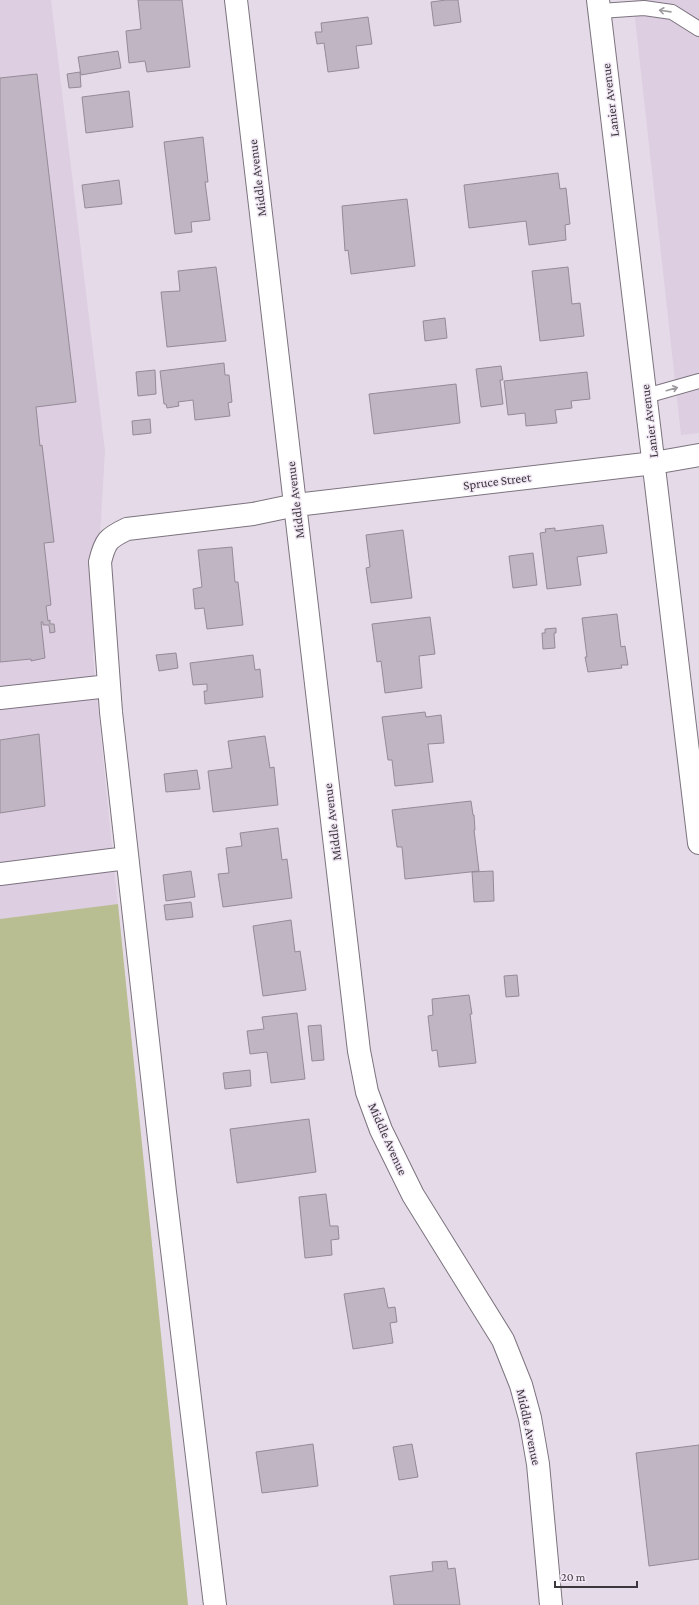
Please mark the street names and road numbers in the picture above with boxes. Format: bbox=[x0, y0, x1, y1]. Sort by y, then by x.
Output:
street label: Lanier Avenue bbox=[598, 62, 622, 138]
street label: Middle Avenue bbox=[245, 138, 269, 217]
street label: Lanier Avenue bbox=[637, 383, 661, 459]
street label: Middle Avenue bbox=[283, 460, 307, 539]
street label: Spruce Street bbox=[462, 469, 533, 493]
street label: Middle Avenue bbox=[320, 782, 344, 861]
street label: Middle Avenue bbox=[365, 1100, 411, 1178]
street label: Middle Avenue bbox=[514, 1387, 544, 1467]

